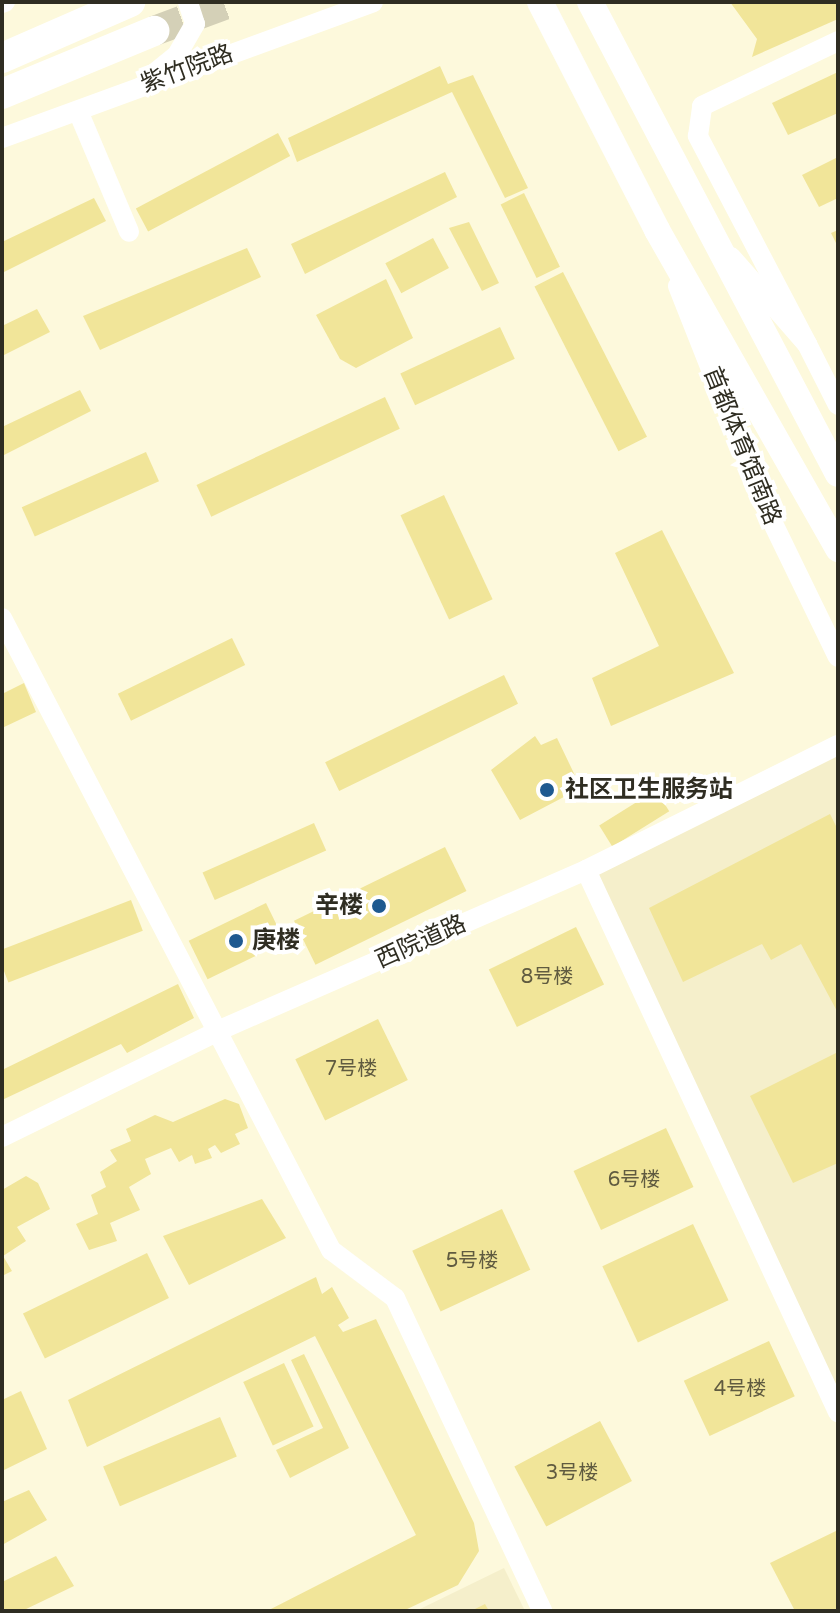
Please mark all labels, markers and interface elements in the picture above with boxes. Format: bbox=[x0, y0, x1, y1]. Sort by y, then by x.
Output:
street label: 紫竹院路 bbox=[137, 39, 237, 99]
street label: 首都体育馆南路 bbox=[697, 363, 787, 529]
place label: 社区卫生服务站 bbox=[565, 776, 733, 804]
marker: 社区卫生服务站 bbox=[536, 779, 558, 801]
place label: 辛楼 bbox=[315, 892, 363, 920]
marker: 辛楼 bbox=[370, 897, 388, 915]
street label: 西院道路 bbox=[371, 909, 471, 975]
place label: 庚楼 bbox=[252, 927, 300, 955]
marker: 庚楼 bbox=[227, 932, 245, 950]
house number: 8号楼 bbox=[521, 965, 573, 989]
house number: 7号楼 bbox=[325, 1057, 377, 1081]
house number: 6号楼 bbox=[608, 1168, 660, 1192]
house number: 5号楼 bbox=[446, 1249, 498, 1273]
house number: 4号楼 bbox=[714, 1377, 766, 1401]
house number: 3号楼 bbox=[546, 1461, 598, 1485]

